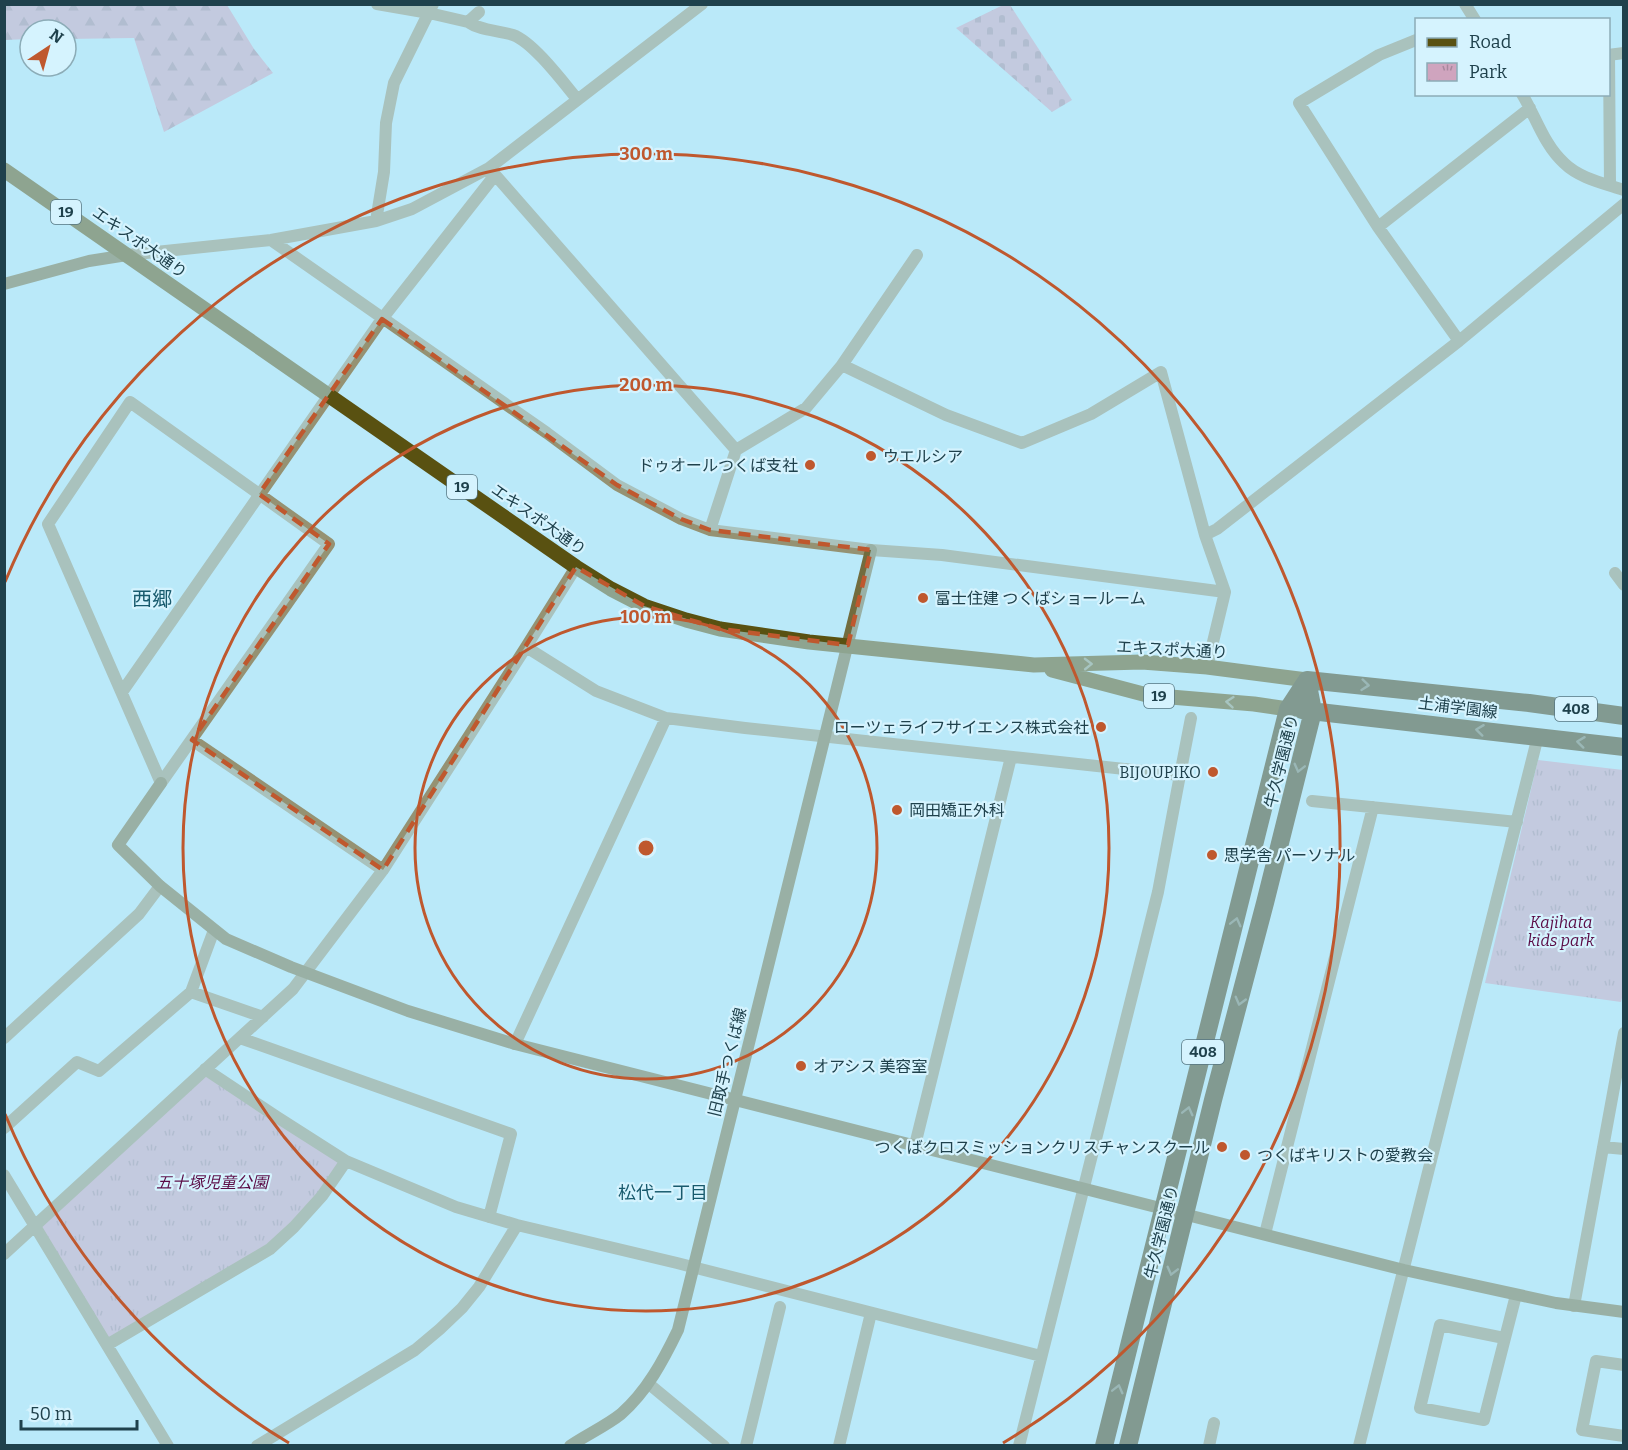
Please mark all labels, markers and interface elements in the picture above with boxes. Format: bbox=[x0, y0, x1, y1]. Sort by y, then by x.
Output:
north arrow bbox=[18, 18, 78, 78]
legend bbox=[1415, 18, 1610, 96]
text: N bbox=[46, 25, 67, 48]
text: Road bbox=[1469, 31, 1512, 53]
text: Park bbox=[1469, 61, 1508, 83]
text: 300 m bbox=[619, 143, 673, 165]
road number: 19 bbox=[51, 200, 81, 224]
street label: エキスポ大通り bbox=[89, 203, 191, 282]
text: 200 m bbox=[619, 374, 673, 396]
place label: ウエルシア bbox=[883, 447, 963, 466]
marker: ウエルシア bbox=[864, 449, 878, 463]
place label: ドゥオールつくば支社 bbox=[638, 456, 798, 475]
marker: ドゥオールつくば支社 bbox=[803, 458, 817, 472]
road number: 19 bbox=[447, 475, 477, 499]
street label: エキスポ大通り bbox=[488, 480, 590, 559]
district label: 西郷 bbox=[132, 587, 172, 611]
place label: 富士住建 つくばショールーム bbox=[935, 589, 1146, 608]
marker: 富士住建 つくばショールーム bbox=[916, 591, 930, 605]
text: 100 m bbox=[620, 606, 672, 628]
street label: エキスポ大通り bbox=[1116, 637, 1228, 662]
one-way arrow bbox=[1083, 657, 1092, 670]
one-way arrow bbox=[1361, 678, 1370, 691]
road number: 19 bbox=[1144, 684, 1174, 708]
street label: 土浦学園線 bbox=[1417, 693, 1499, 722]
one-way arrow bbox=[1226, 696, 1235, 709]
road number: 408 bbox=[1555, 697, 1597, 721]
street label: 牛久学園通り bbox=[1261, 712, 1302, 810]
place label: ローツェライフサイエンス株式会社 bbox=[834, 718, 1089, 737]
marker: ローツェライフサイエンス株式会社 bbox=[1094, 720, 1108, 734]
one-way arrow bbox=[1475, 724, 1484, 736]
one-way arrow bbox=[1576, 736, 1585, 748]
place label: BIJOUPIKO bbox=[1119, 763, 1201, 782]
one-way arrow bbox=[1294, 763, 1307, 773]
marker: BIJOUPIKO bbox=[1206, 765, 1220, 779]
place label: 岡田矯正外科 bbox=[909, 801, 1005, 820]
marker: 岡田矯正外科 bbox=[890, 803, 904, 817]
centre of rings bbox=[636, 838, 656, 858]
place label: 思学舎 パーソナル bbox=[1224, 846, 1355, 865]
marker: 思学舎 パーソナル bbox=[1205, 848, 1219, 862]
park label: Kajihata kids park bbox=[1528, 913, 1595, 950]
one-way arrow bbox=[1228, 917, 1241, 927]
one-way arrow bbox=[1234, 995, 1247, 1005]
street label: 旧取手つくば線 bbox=[705, 1005, 750, 1119]
road number: 408 bbox=[1182, 1040, 1224, 1064]
place label: オアシス 美容室 bbox=[813, 1057, 928, 1076]
marker: オアシス 美容室 bbox=[794, 1059, 808, 1073]
one-way arrow bbox=[1180, 1106, 1193, 1116]
place label: つくばクロスミッションクリスチャンスクール bbox=[874, 1138, 1210, 1157]
marker: つくばクロスミッションクリスチャンスクール bbox=[1215, 1140, 1229, 1154]
place label: つくばキリストの愛教会 bbox=[1257, 1146, 1433, 1165]
marker: つくばキリストの愛教会 bbox=[1238, 1148, 1252, 1162]
park label: 五十塚児童公園 bbox=[156, 1173, 270, 1192]
district label: 松代一丁目 bbox=[618, 1182, 708, 1204]
street label: 牛久学園通り bbox=[1141, 1183, 1182, 1281]
one-way arrow bbox=[1166, 1266, 1179, 1276]
one-way arrow bbox=[1111, 1384, 1124, 1394]
scale bar bbox=[21, 1393, 136, 1431]
text: 50 m bbox=[30, 1403, 72, 1425]

